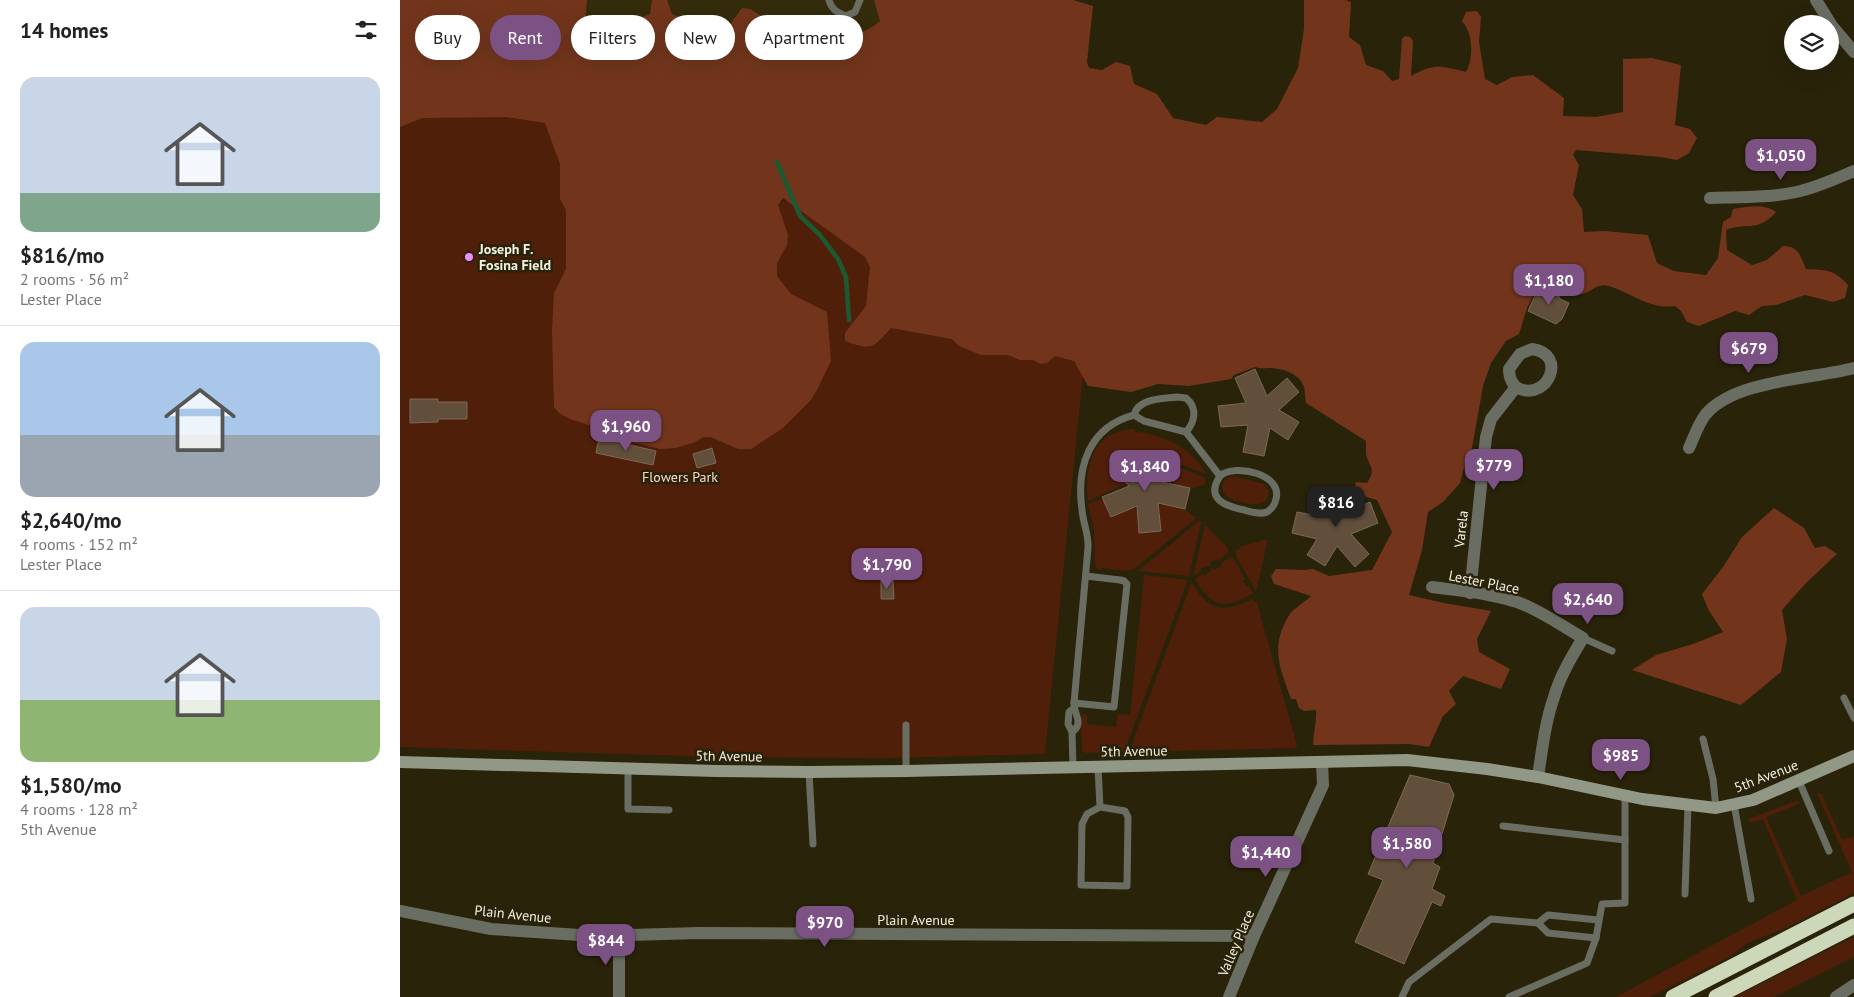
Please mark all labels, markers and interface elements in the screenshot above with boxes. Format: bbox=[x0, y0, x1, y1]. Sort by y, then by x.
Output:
chip: Buy bbox=[415, 15, 480, 60]
chip: Rent bbox=[490, 15, 561, 60]
chip: Filters bbox=[571, 15, 655, 60]
chip: New bbox=[665, 15, 735, 60]
chip: Apartment bbox=[745, 15, 863, 60]
map controls bbox=[1784, 15, 1839, 70]
button: layers bbox=[1784, 15, 1839, 70]
icon: filters bbox=[352, 16, 380, 44]
text: 14 homes bbox=[20, 17, 108, 44]
icon: home bbox=[155, 109, 245, 199]
pin: $1,050 bbox=[1740, 138, 1822, 181]
text: $1,050 bbox=[1756, 145, 1806, 165]
place label: Joseph F. Fosina Field bbox=[478, 240, 551, 274]
text: $816/mo bbox=[20, 242, 104, 269]
marker: Joseph F. Fosina Field bbox=[463, 251, 475, 263]
pin: $1,180 bbox=[1508, 264, 1590, 306]
text: 2 rooms · 56 m² bbox=[20, 269, 129, 289]
text: $1,180 bbox=[1524, 270, 1574, 290]
text: Lester Place bbox=[20, 289, 102, 309]
pin: $679 bbox=[1719, 332, 1779, 374]
text: $679 bbox=[1731, 338, 1767, 358]
icon: home bbox=[155, 375, 245, 465]
pin: $1,960 bbox=[585, 410, 667, 452]
text: $1,960 bbox=[601, 416, 651, 436]
pin: $779 bbox=[1464, 448, 1524, 491]
pin: $1,840 bbox=[1104, 450, 1186, 492]
text: $779 bbox=[1476, 455, 1512, 475]
text: $1,840 bbox=[1120, 456, 1170, 476]
park label: Flowers Park bbox=[642, 468, 718, 486]
pin: $816 bbox=[1306, 486, 1366, 528]
text: $816 bbox=[1318, 492, 1354, 512]
text: $2,640/mo bbox=[20, 507, 122, 534]
street label: Varela bbox=[1450, 510, 1472, 549]
text: 4 rooms · 152 m² bbox=[20, 534, 138, 554]
pin: $1,790 bbox=[846, 548, 928, 590]
text: Lester Place bbox=[20, 554, 102, 574]
text: $1,790 bbox=[862, 554, 912, 574]
street label: Lester Place bbox=[1447, 566, 1521, 598]
pin: $2,640 bbox=[1547, 582, 1629, 625]
text: $2,640 bbox=[1563, 589, 1613, 609]
icon: home bbox=[155, 640, 245, 730]
pin: $985 bbox=[1591, 738, 1651, 781]
street label: 5th Avenue bbox=[1100, 741, 1168, 761]
text: $985 bbox=[1603, 745, 1639, 765]
street label: 5th Avenue bbox=[695, 746, 763, 766]
street label: 5th Avenue bbox=[1731, 756, 1801, 796]
text: $1,580/mo bbox=[20, 772, 122, 799]
text: 4 rooms · 128 m² bbox=[20, 799, 138, 819]
text: 5th Avenue bbox=[20, 819, 97, 839]
pin: $1,580 bbox=[1366, 826, 1448, 869]
text: $1,580 bbox=[1382, 833, 1432, 853]
pin: $1,440 bbox=[1225, 836, 1307, 878]
text: $1,440 bbox=[1241, 842, 1291, 862]
street label: Plain Avenue bbox=[474, 901, 552, 927]
pin: $970 bbox=[795, 906, 855, 948]
street label: Valley Place bbox=[1213, 907, 1258, 980]
street label: Plain Avenue bbox=[877, 911, 955, 929]
text: $970 bbox=[807, 912, 843, 932]
pin: $844 bbox=[576, 924, 636, 966]
text: $844 bbox=[588, 930, 624, 950]

